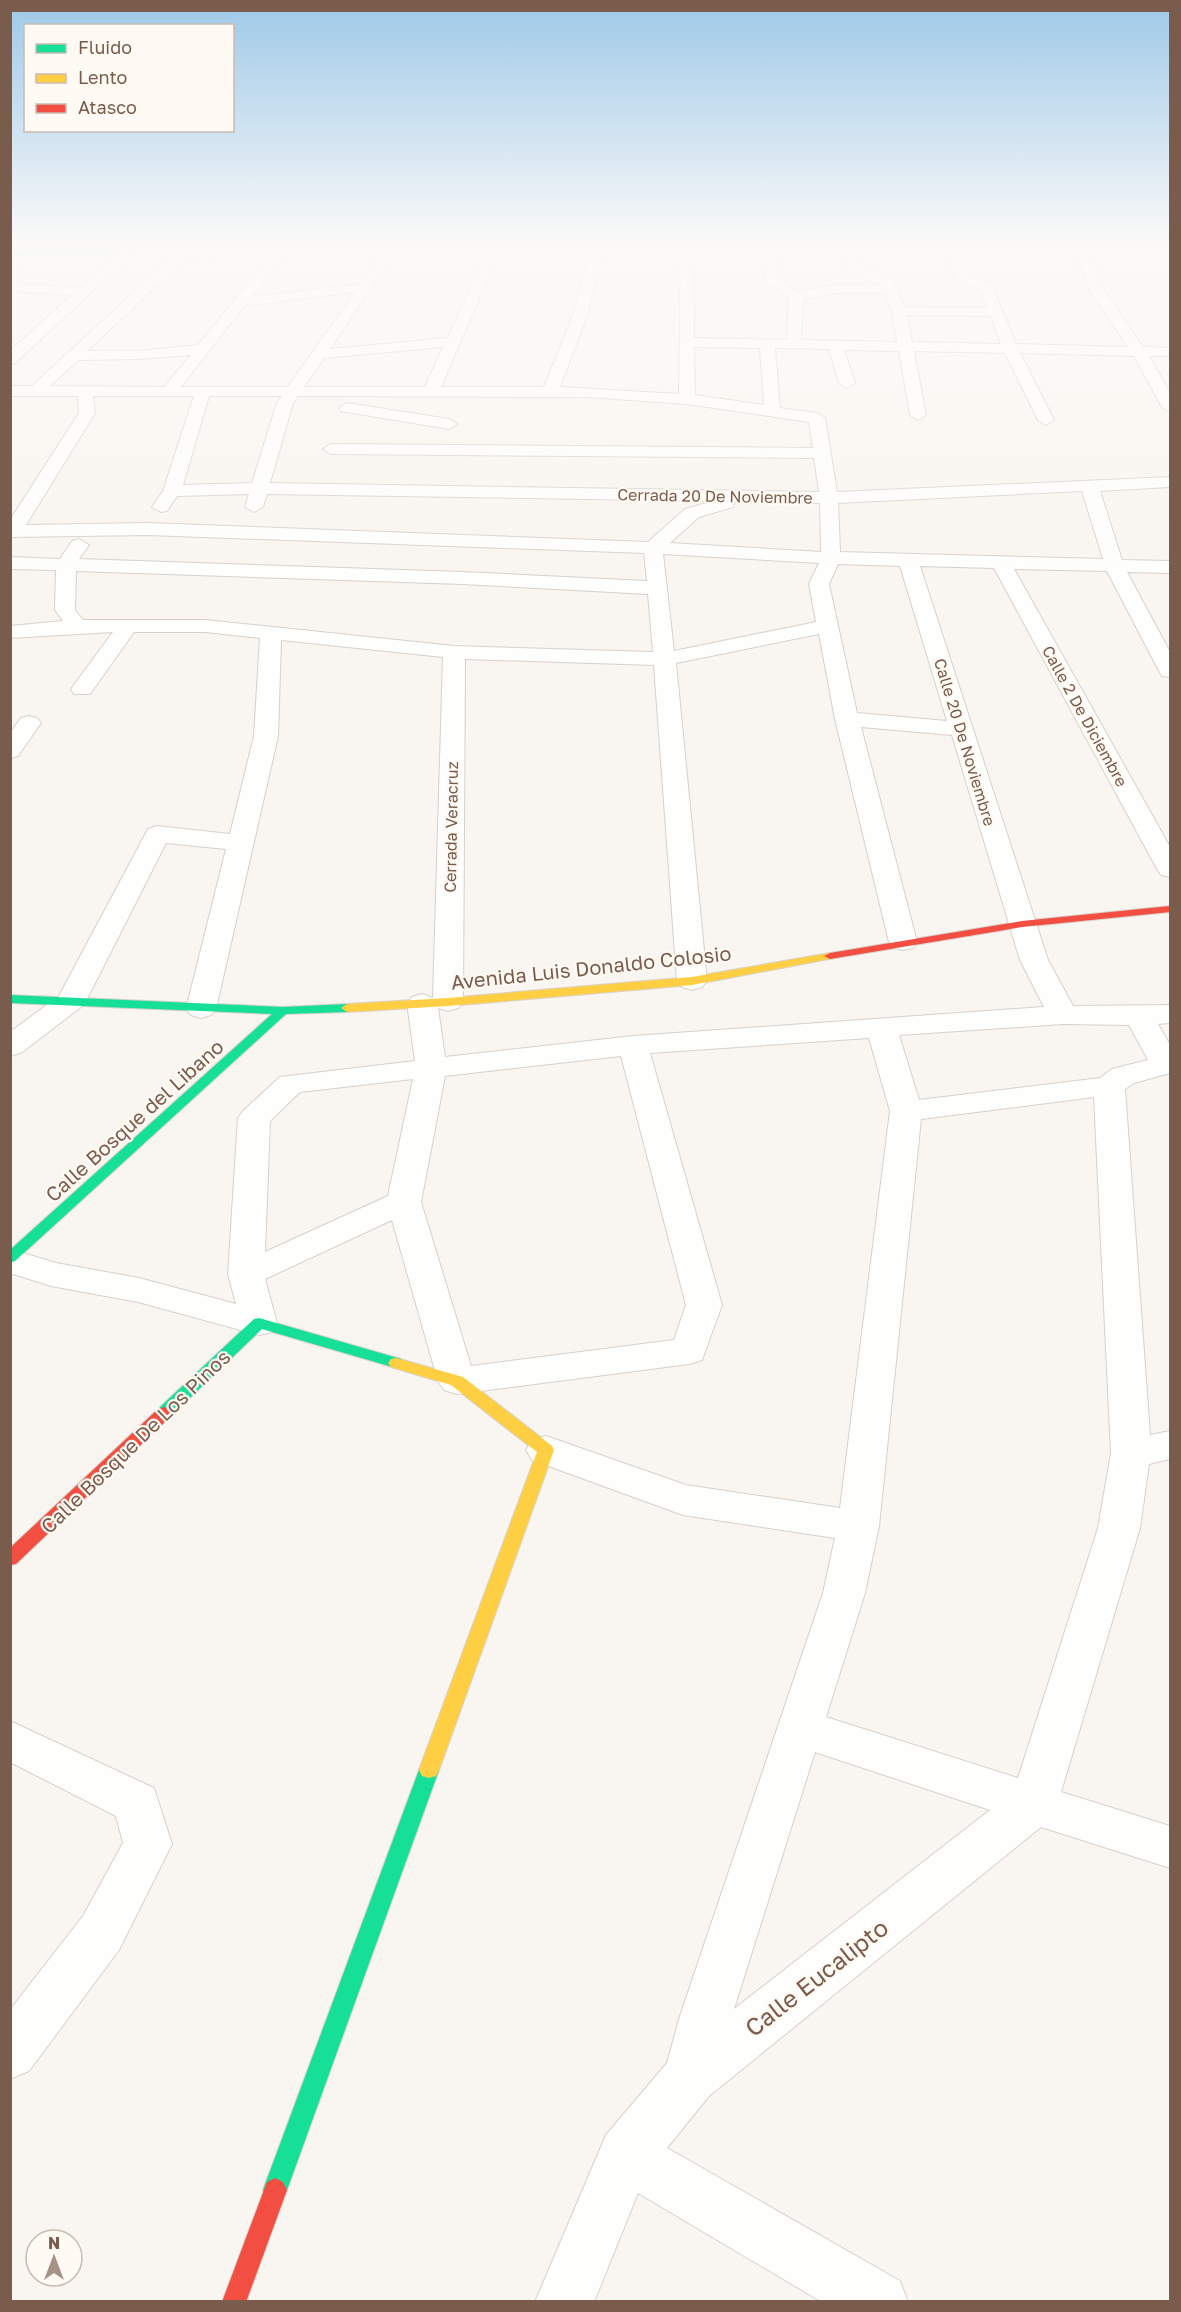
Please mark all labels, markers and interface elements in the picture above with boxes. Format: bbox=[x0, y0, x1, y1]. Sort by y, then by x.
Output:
legend bbox=[24, 24, 234, 132]
text: Fluido bbox=[78, 36, 132, 58]
text: Lento bbox=[78, 66, 127, 88]
text: Atasco bbox=[78, 96, 137, 118]
street label: Cerrada 20 De Noviembre bbox=[617, 484, 813, 508]
street label: Calle 2 De Diciembre bbox=[1038, 642, 1132, 790]
street label: Calle 20 De Noviembre bbox=[930, 656, 1000, 828]
street label: Cerrada Veracruz bbox=[440, 761, 462, 893]
street label: Avenida Luis Donaldo Colosio bbox=[450, 940, 732, 994]
street label: Calle Bosque del Libano bbox=[40, 1034, 228, 1206]
street label: Calle Bosque De Los Pinos bbox=[35, 1344, 235, 1538]
street label: Calle Eucalipto bbox=[739, 1912, 893, 2042]
north arrow bbox=[24, 2228, 84, 2288]
text: N bbox=[48, 2233, 60, 2253]

